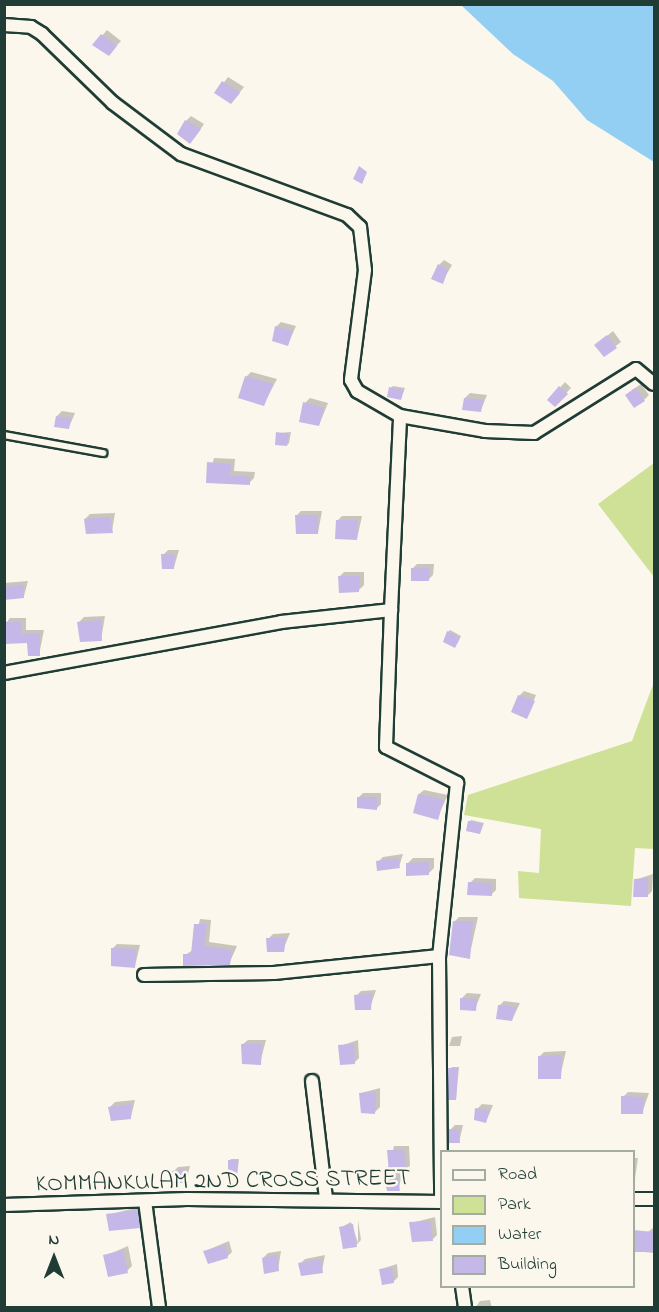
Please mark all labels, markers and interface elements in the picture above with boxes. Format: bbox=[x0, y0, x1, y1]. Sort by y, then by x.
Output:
legend bbox=[440, 1150, 635, 1288]
text: Road bbox=[498, 1162, 537, 1188]
street label: KOMMANKULAM 2ND CROSS STREET bbox=[35, 1164, 411, 1200]
text: Park bbox=[498, 1192, 531, 1218]
text: Water bbox=[498, 1222, 541, 1248]
north arrow bbox=[24, 1228, 84, 1288]
text: N bbox=[49, 1228, 59, 1252]
text: Building bbox=[498, 1252, 557, 1278]

